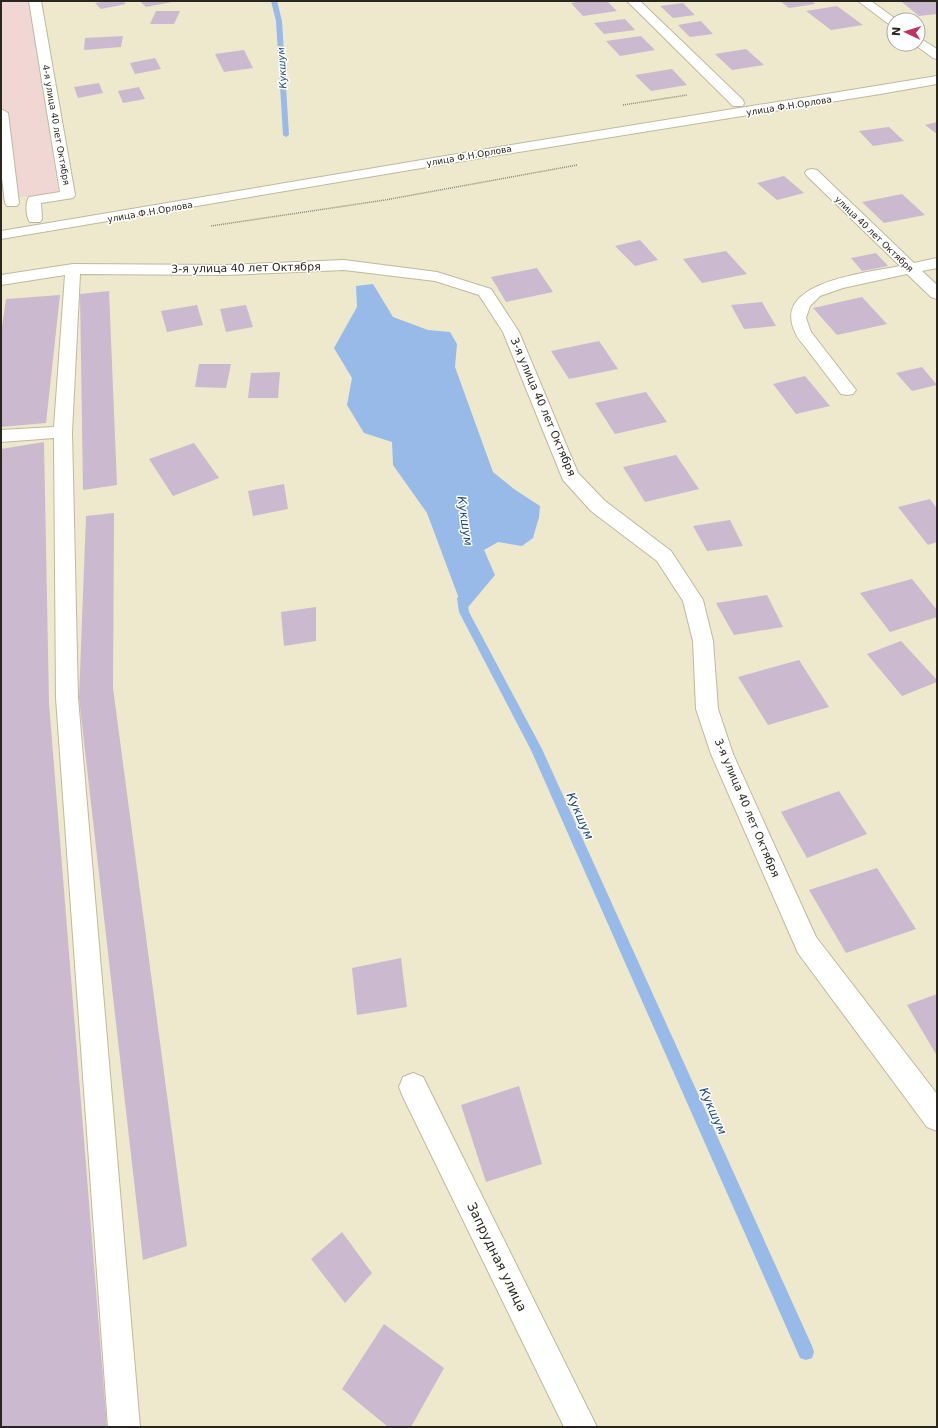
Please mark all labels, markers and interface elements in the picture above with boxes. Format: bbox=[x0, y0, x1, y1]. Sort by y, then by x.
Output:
north arrow bbox=[886, 12, 926, 52]
text: N bbox=[890, 26, 903, 36]
water label: Кукшум bbox=[275, 46, 289, 89]
street label: 4-я улица 40 лет Октября bbox=[40, 64, 72, 186]
street label: улица Ф.Н.Орлова bbox=[745, 94, 833, 118]
street label: улица Ф.Н.Орлова bbox=[426, 144, 512, 168]
street label: улица 40 лет Октября bbox=[833, 194, 915, 274]
street label: улица Ф.Н.Орлова bbox=[107, 200, 193, 224]
street label: 3-я улица 40 лет Октября bbox=[171, 260, 321, 276]
street label: 3-я улица 40 лет Октября bbox=[508, 336, 578, 478]
water label: Кукшум bbox=[455, 495, 475, 547]
street label: 3-я улица 40 лет Октября bbox=[712, 737, 782, 879]
water label: Кукшум bbox=[563, 790, 597, 842]
water label: Кукшум bbox=[696, 1085, 730, 1137]
street label: Запрудная улица bbox=[464, 1200, 530, 1314]

